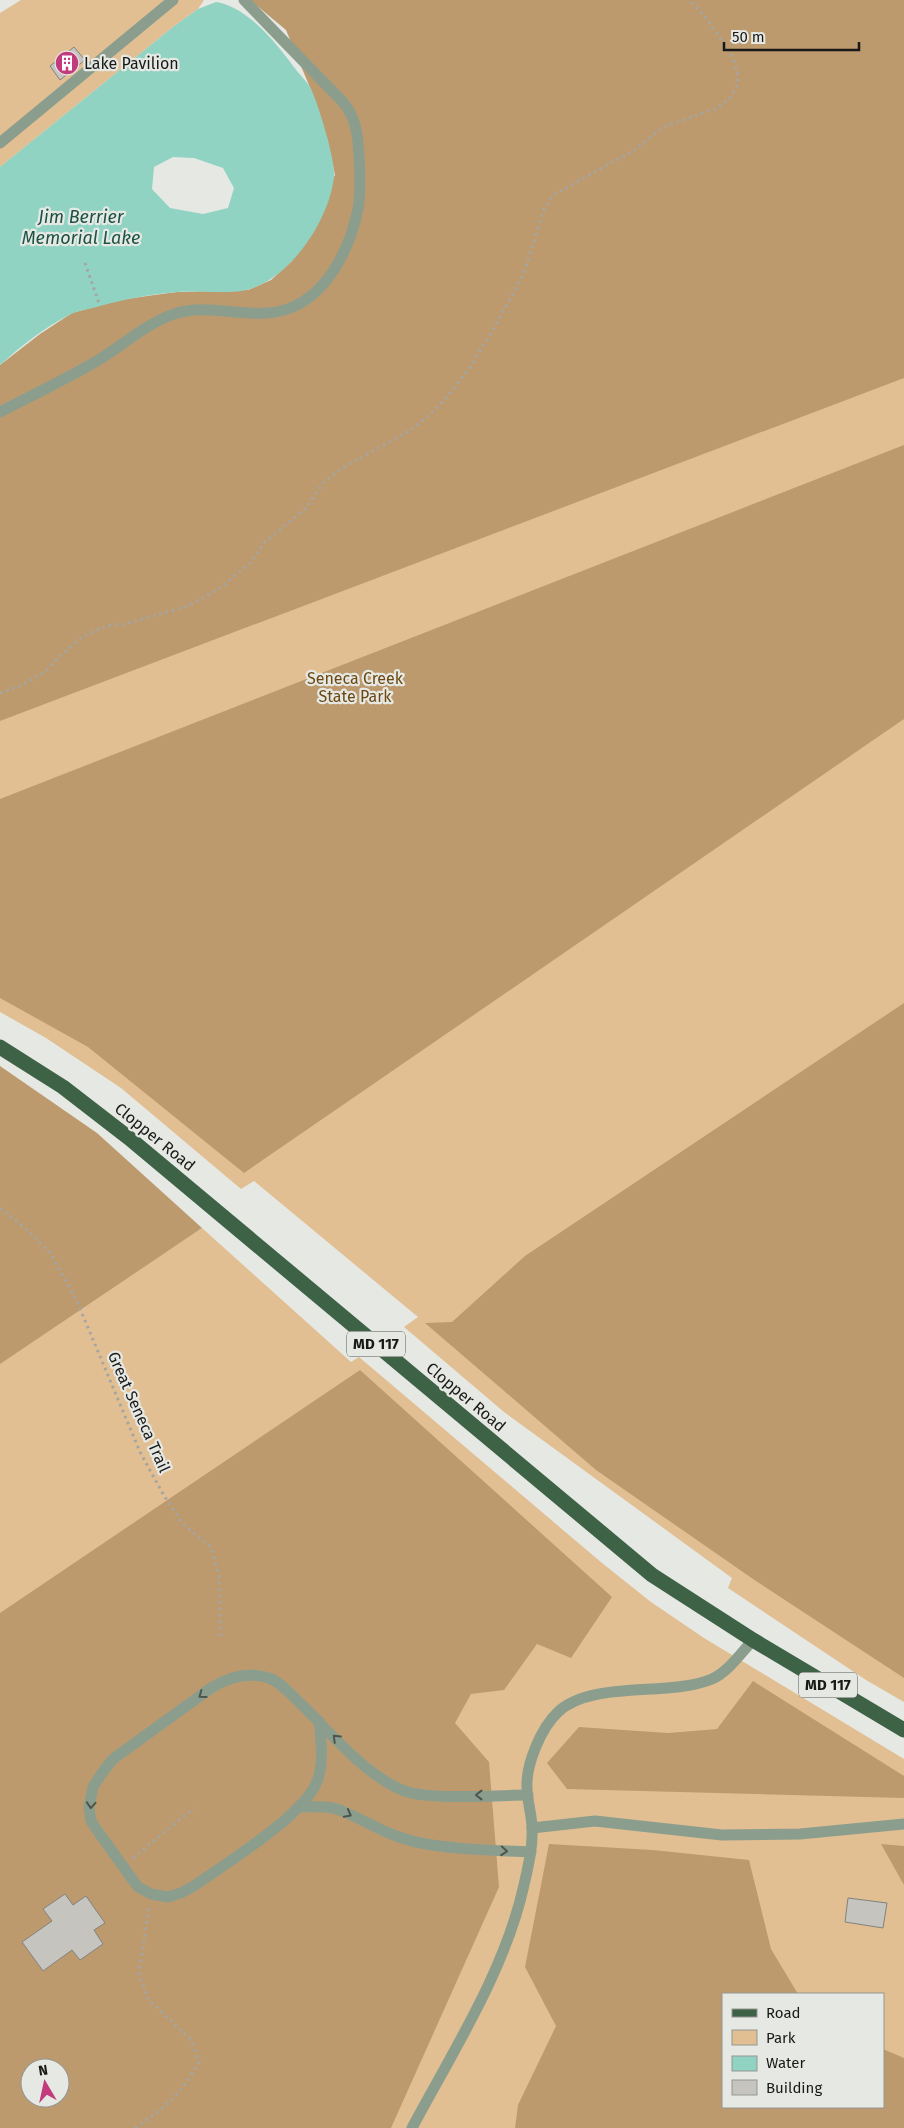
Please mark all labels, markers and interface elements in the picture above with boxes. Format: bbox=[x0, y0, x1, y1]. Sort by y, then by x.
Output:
scale bar bbox=[724, 20, 859, 52]
text: 50 m bbox=[732, 28, 765, 46]
building icon: Lake Pavilion bbox=[54, 50, 80, 76]
place label: Lake Pavilion bbox=[84, 54, 179, 73]
water label: Jim Berrier Memorial Lake bbox=[22, 206, 140, 249]
park label: Seneca Creek State Park bbox=[307, 669, 404, 706]
street label: Clopper Road bbox=[111, 1099, 199, 1175]
road number: MD 117 bbox=[347, 1332, 405, 1356]
street label: Great Seneca Trail bbox=[104, 1349, 174, 1476]
street label: Clopper Road bbox=[422, 1358, 510, 1436]
road number: MD 117 bbox=[799, 1672, 857, 1698]
one-way arrow bbox=[198, 1689, 208, 1698]
one-way arrow bbox=[333, 1735, 342, 1744]
one-way arrow bbox=[475, 1790, 482, 1800]
one-way arrow bbox=[85, 1802, 96, 1810]
one-way arrow bbox=[342, 1808, 351, 1818]
one-way arrow bbox=[500, 1845, 508, 1856]
legend bbox=[722, 1993, 884, 2108]
text: Road bbox=[766, 2004, 801, 2022]
text: Park bbox=[766, 2029, 796, 2047]
text: Water bbox=[766, 2054, 805, 2072]
north arrow bbox=[20, 2058, 70, 2108]
text: N bbox=[37, 2062, 49, 2080]
text: Building bbox=[766, 2079, 822, 2097]

